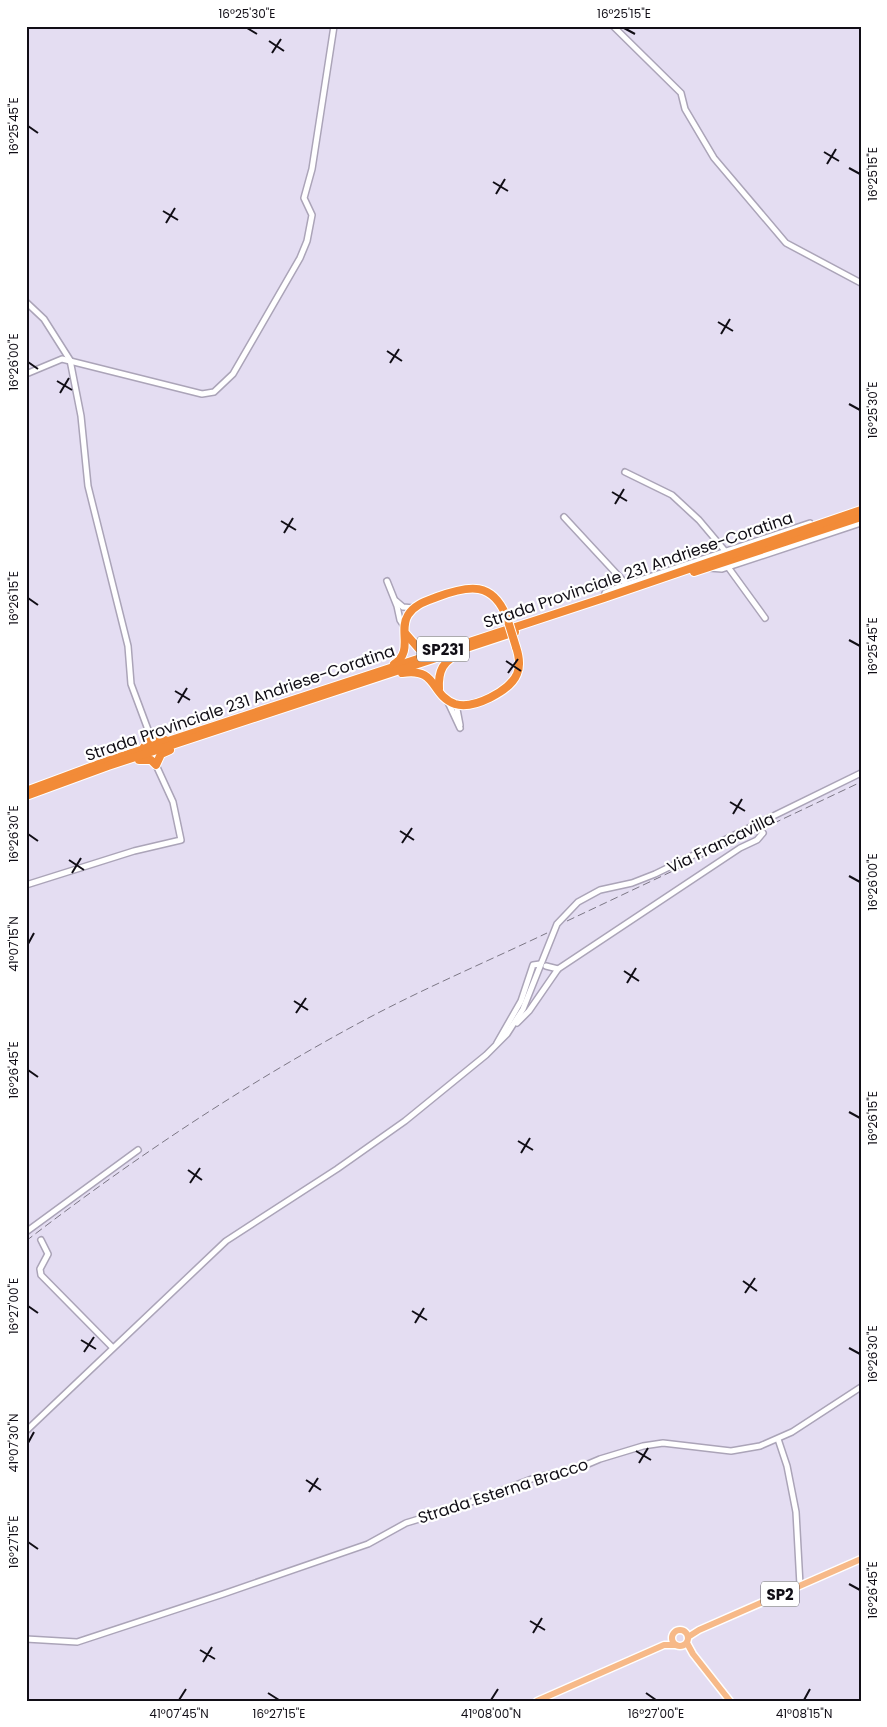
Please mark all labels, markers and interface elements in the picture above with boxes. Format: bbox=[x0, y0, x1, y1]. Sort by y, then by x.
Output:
text: 16°25'30"E bbox=[219, 5, 276, 22]
text: 16°25'15"E bbox=[597, 5, 651, 22]
text: 16°25'45"E bbox=[5, 97, 22, 155]
text: 16°25'15"E bbox=[864, 147, 881, 201]
text: 16°26'00"E bbox=[5, 333, 22, 391]
text: 16°25'30"E bbox=[864, 382, 881, 439]
street label: Strada Provinciale 231 Andriese-Coratina bbox=[480, 506, 796, 634]
text: 16°26'15"E bbox=[5, 571, 22, 625]
text: 16°25'45"E bbox=[864, 617, 881, 675]
road number: SP231 bbox=[417, 636, 469, 662]
street label: Strada Provinciale 231 Andriese-Coratina bbox=[82, 639, 398, 767]
text: 16°26'30"E bbox=[5, 805, 22, 863]
street label: Via Francavilla bbox=[663, 807, 779, 879]
text: 16°26'00"E bbox=[864, 853, 881, 911]
text: 41°07'15"N bbox=[5, 916, 22, 972]
text: 16°26'45"E bbox=[5, 1041, 22, 1099]
text: 16°26'15"E bbox=[864, 1091, 881, 1145]
text: 16°27'00"E bbox=[5, 1278, 22, 1334]
text: 16°26'30"E bbox=[864, 1325, 881, 1383]
text: 41°07'30"N bbox=[5, 1414, 22, 1472]
street label: Strada Esterna Bracco bbox=[415, 1453, 591, 1529]
text: 16°27'15"E bbox=[5, 1516, 22, 1568]
text: 16°26'45"E bbox=[864, 1561, 881, 1619]
road number: SP2 bbox=[761, 1582, 799, 1606]
text: 41°07'45"N bbox=[149, 1705, 209, 1722]
text: 16°27'15"E bbox=[253, 1705, 305, 1722]
text: 41°08'00"N bbox=[461, 1705, 521, 1722]
text: 16°27'00"E bbox=[628, 1705, 684, 1722]
text: 41°08'15"N bbox=[776, 1705, 832, 1722]

